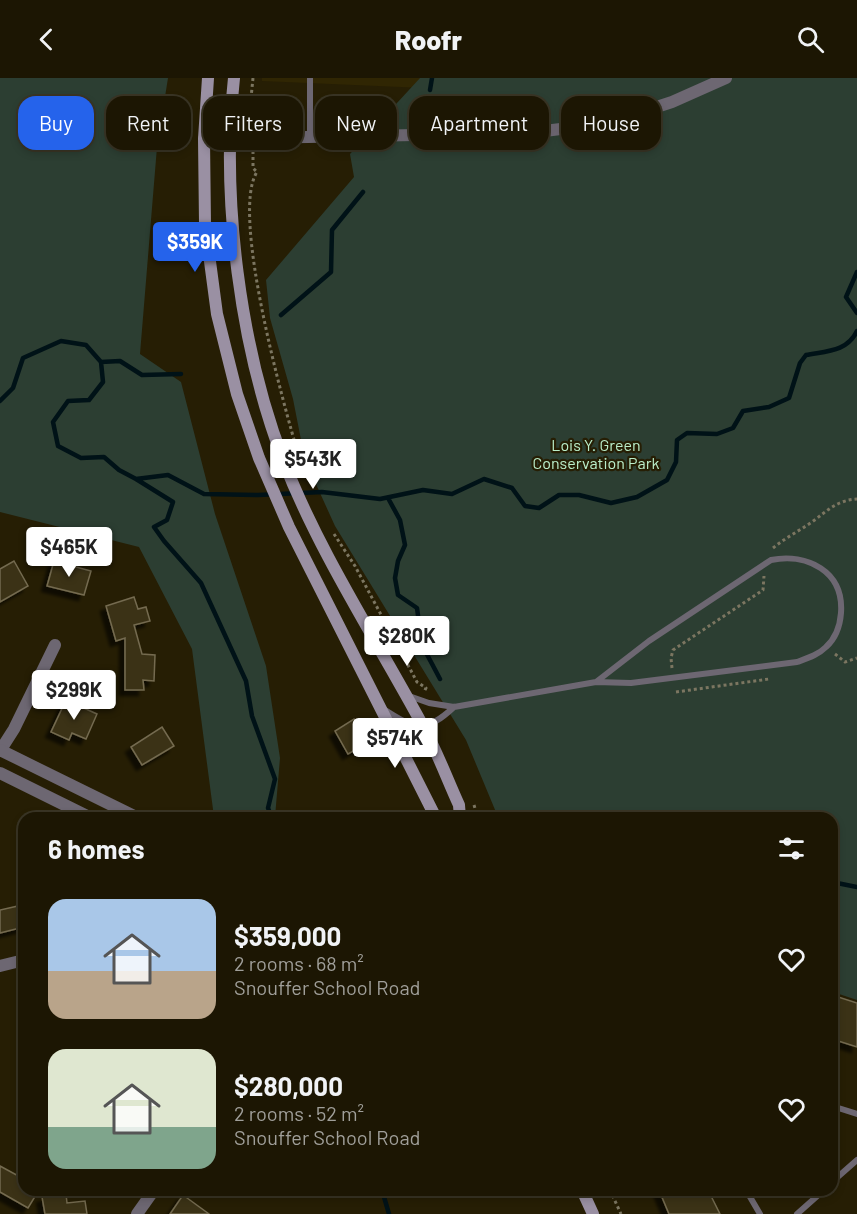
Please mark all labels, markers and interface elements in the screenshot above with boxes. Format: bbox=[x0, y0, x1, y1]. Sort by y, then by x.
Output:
icon: back bbox=[30, 23, 63, 56]
text: Roofr bbox=[395, 23, 462, 55]
icon: search bbox=[794, 23, 827, 56]
chip: Buy bbox=[18, 96, 94, 150]
chip: Rent bbox=[106, 96, 191, 150]
chip: Filters bbox=[203, 96, 303, 150]
chip: New bbox=[315, 96, 397, 150]
chip: Apartment bbox=[409, 96, 549, 150]
chip: House bbox=[561, 96, 661, 150]
pin: $359K bbox=[153, 222, 237, 273]
text: $359K bbox=[167, 229, 223, 253]
park label: Lois Y. Green Conservation Park bbox=[533, 435, 659, 472]
pin: $543K bbox=[271, 439, 355, 490]
text: $543K bbox=[284, 446, 342, 470]
pin: $465K bbox=[27, 527, 111, 578]
text: $465K bbox=[40, 534, 98, 558]
pin: $280K bbox=[365, 616, 449, 667]
text: $280K bbox=[378, 623, 436, 647]
pin: $299K bbox=[32, 670, 116, 721]
text: $299K bbox=[46, 677, 102, 701]
pin: $574K bbox=[353, 718, 437, 769]
text: $574K bbox=[367, 725, 423, 749]
icon: filters bbox=[775, 832, 808, 865]
text: 6 homes bbox=[48, 833, 145, 864]
text: $359,000 bbox=[234, 920, 341, 951]
icon: home bbox=[96, 923, 168, 995]
icon: heart bbox=[775, 943, 808, 976]
text: 2 rooms · 68 m² bbox=[234, 951, 364, 975]
text: Snouffer School Road bbox=[234, 975, 421, 999]
text: $280,000 bbox=[234, 1070, 343, 1101]
icon: home bbox=[96, 1073, 168, 1145]
icon: heart bbox=[775, 1093, 808, 1126]
text: 2 rooms · 52 m² bbox=[234, 1101, 364, 1125]
text: Snouffer School Road bbox=[234, 1125, 421, 1149]

